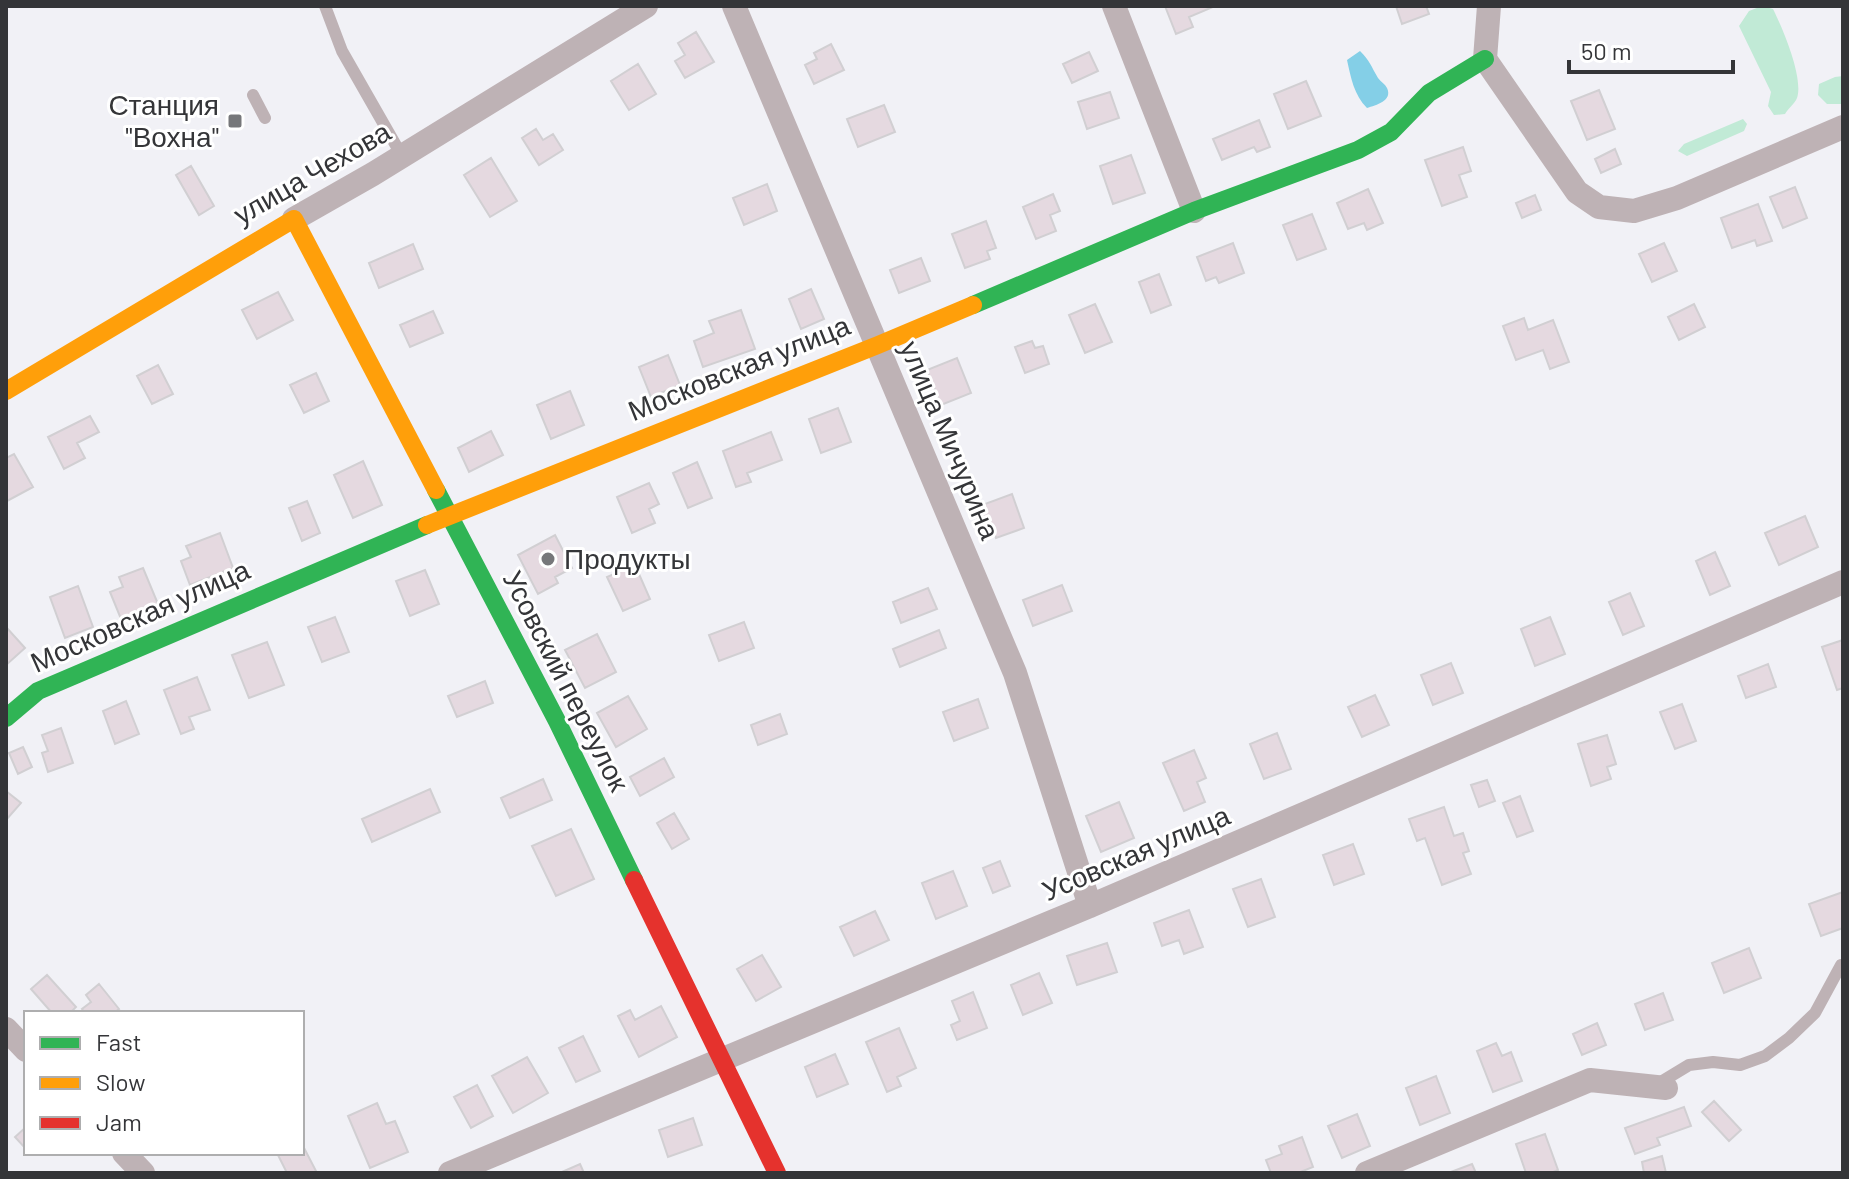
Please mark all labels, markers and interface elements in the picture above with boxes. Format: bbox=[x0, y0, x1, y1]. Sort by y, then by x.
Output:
scale bar bbox=[1569, 24, 1733, 74]
text: 50 m bbox=[1581, 36, 1632, 65]
place label: Станция "Вохна" bbox=[108, 87, 219, 153]
marker: Станция "Вохна" bbox=[226, 112, 244, 130]
street label: улица Чехова bbox=[227, 113, 396, 231]
street label: Московская улица bbox=[623, 307, 855, 427]
street label: улица Мичурина bbox=[894, 335, 1008, 544]
place label: Продукты bbox=[564, 541, 691, 575]
marker: Продукты bbox=[539, 550, 557, 568]
street label: Московская улица bbox=[25, 551, 255, 679]
street label: Усовский переулок bbox=[497, 565, 638, 797]
street label: Усовская улица bbox=[1037, 797, 1235, 907]
legend bbox=[24, 1011, 304, 1155]
text: Fast bbox=[96, 1027, 141, 1056]
text: Slow bbox=[96, 1067, 145, 1096]
text: Jam bbox=[96, 1107, 142, 1136]

